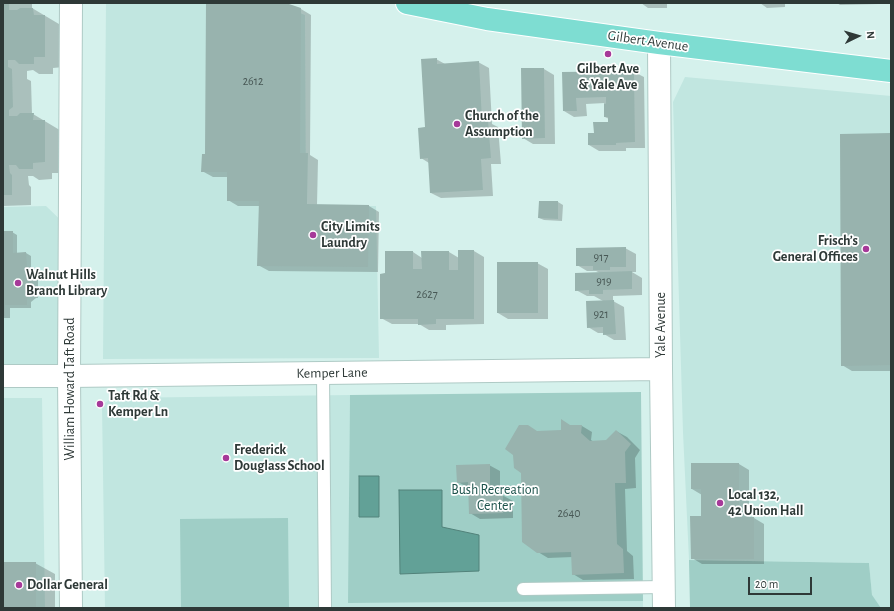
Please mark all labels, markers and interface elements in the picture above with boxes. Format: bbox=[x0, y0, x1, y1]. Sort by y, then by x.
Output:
north arrow bbox=[838, 16, 878, 56]
street label: Gilbert Avenue bbox=[607, 27, 689, 55]
text: N bbox=[865, 31, 876, 39]
marker: Gilbert Ave & Yale Ave bbox=[603, 49, 613, 59]
place label: Gilbert Ave & Yale Ave bbox=[577, 61, 639, 94]
house number: 2612 bbox=[243, 74, 263, 88]
place label: Church of the Assumption bbox=[465, 108, 539, 140]
marker: Church of the Assumption bbox=[452, 119, 462, 129]
place label: City Limits Laundry bbox=[321, 219, 380, 252]
marker: City Limits Laundry bbox=[308, 230, 318, 240]
place label: Frisch’s General Offices bbox=[773, 233, 858, 266]
marker: Frisch’s General Offices bbox=[861, 244, 871, 254]
house number: 917 bbox=[594, 250, 608, 264]
place label: Walnut Hills Branch Library bbox=[26, 267, 107, 300]
house number: 919 bbox=[596, 274, 612, 288]
marker: Walnut Hills Branch Library bbox=[13, 278, 23, 288]
house number: 2627 bbox=[416, 287, 438, 301]
street label: Yale Avenue bbox=[653, 292, 669, 358]
house number: 921 bbox=[593, 307, 609, 321]
street label: William Howard Taft Road bbox=[62, 318, 78, 460]
street label: Kemper Lane bbox=[296, 364, 368, 382]
place label: Taft Rd & Kemper Ln bbox=[108, 388, 168, 420]
marker: Taft Rd & Kemper Ln bbox=[95, 399, 105, 409]
place label: Frederick Douglass School bbox=[234, 442, 325, 474]
marker: Frederick Douglass School bbox=[221, 453, 231, 463]
park label: Bush Recreation Center bbox=[451, 482, 539, 514]
place label: Local 132, 42 Union Hall bbox=[728, 487, 803, 520]
marker: Local 132, 42 Union Hall bbox=[715, 498, 725, 508]
house number: 2640 bbox=[557, 506, 581, 520]
scale bar bbox=[750, 569, 814, 595]
place label: Dollar General bbox=[27, 577, 108, 593]
text: 20 m bbox=[755, 578, 778, 590]
marker: Dollar General bbox=[14, 580, 24, 590]

